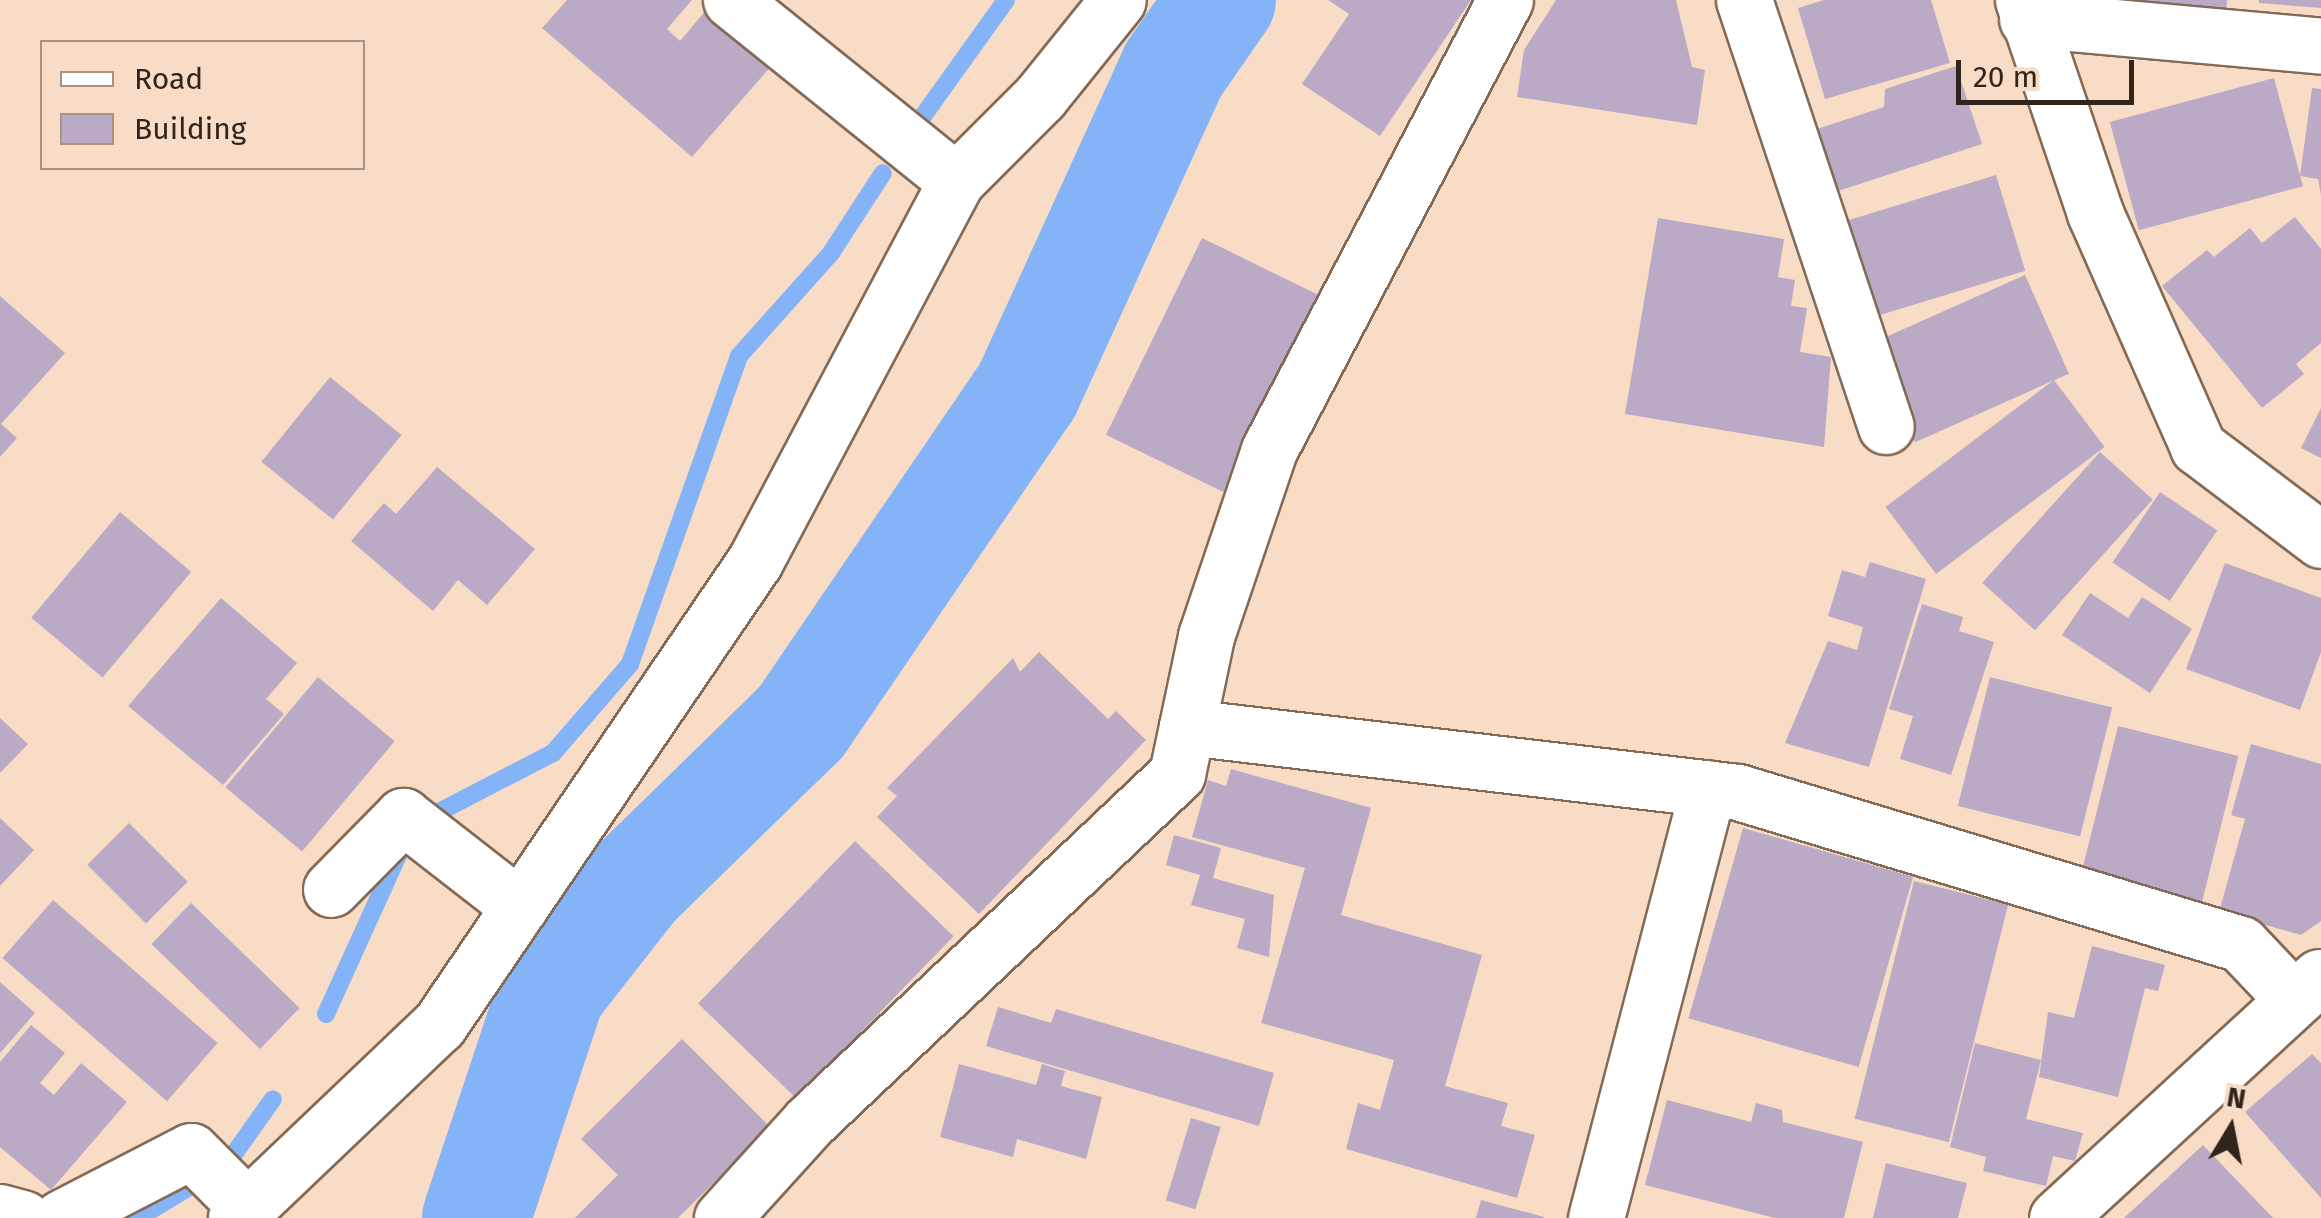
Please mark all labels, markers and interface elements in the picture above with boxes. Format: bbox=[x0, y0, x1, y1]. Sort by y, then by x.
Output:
legend bbox=[40, 40, 365, 170]
scale bar bbox=[1961, 40, 2138, 102]
text: 20 m bbox=[1973, 59, 2038, 95]
text: Road bbox=[134, 61, 203, 97]
text: Building bbox=[134, 111, 246, 147]
north arrow bbox=[2181, 1078, 2281, 1178]
text: N bbox=[2224, 1080, 2248, 1116]

